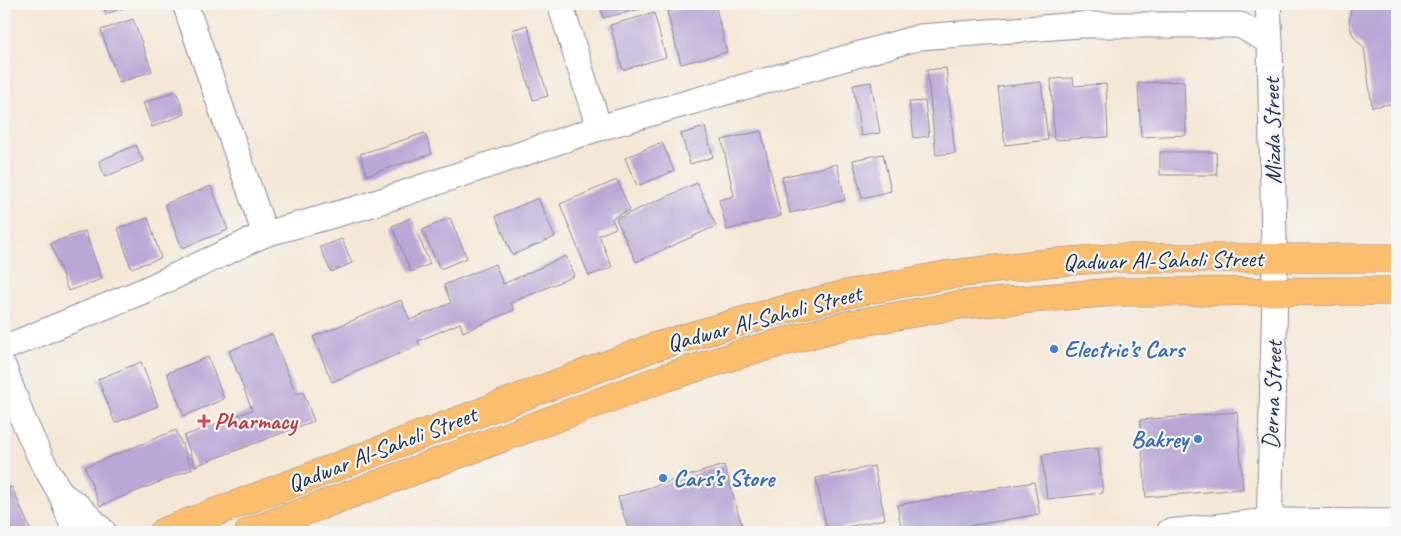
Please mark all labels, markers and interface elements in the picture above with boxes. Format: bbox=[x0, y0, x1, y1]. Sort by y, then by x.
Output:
street label: Mizda Street bbox=[1256, 76, 1288, 184]
street label: Qadwar Al-Saholi Street bbox=[1063, 243, 1265, 277]
street label: Qadwar Al-Saholi Street bbox=[664, 277, 866, 358]
place label: Electric’s Cars bbox=[1064, 334, 1186, 364]
street label: Derna Street bbox=[1255, 338, 1289, 450]
marker: Electric’s Cars bbox=[1048, 343, 1060, 355]
street label: Qadwar Al-Saholi Street bbox=[283, 398, 483, 499]
place label: Pharmacy bbox=[214, 406, 298, 436]
marker: Pharmacy bbox=[198, 415, 210, 427]
place label: Bakrey bbox=[1131, 424, 1191, 454]
marker: Bakrey bbox=[1192, 433, 1204, 445]
place label: Cars’s Store bbox=[673, 463, 776, 493]
marker: Cars’s Store bbox=[657, 472, 669, 484]

